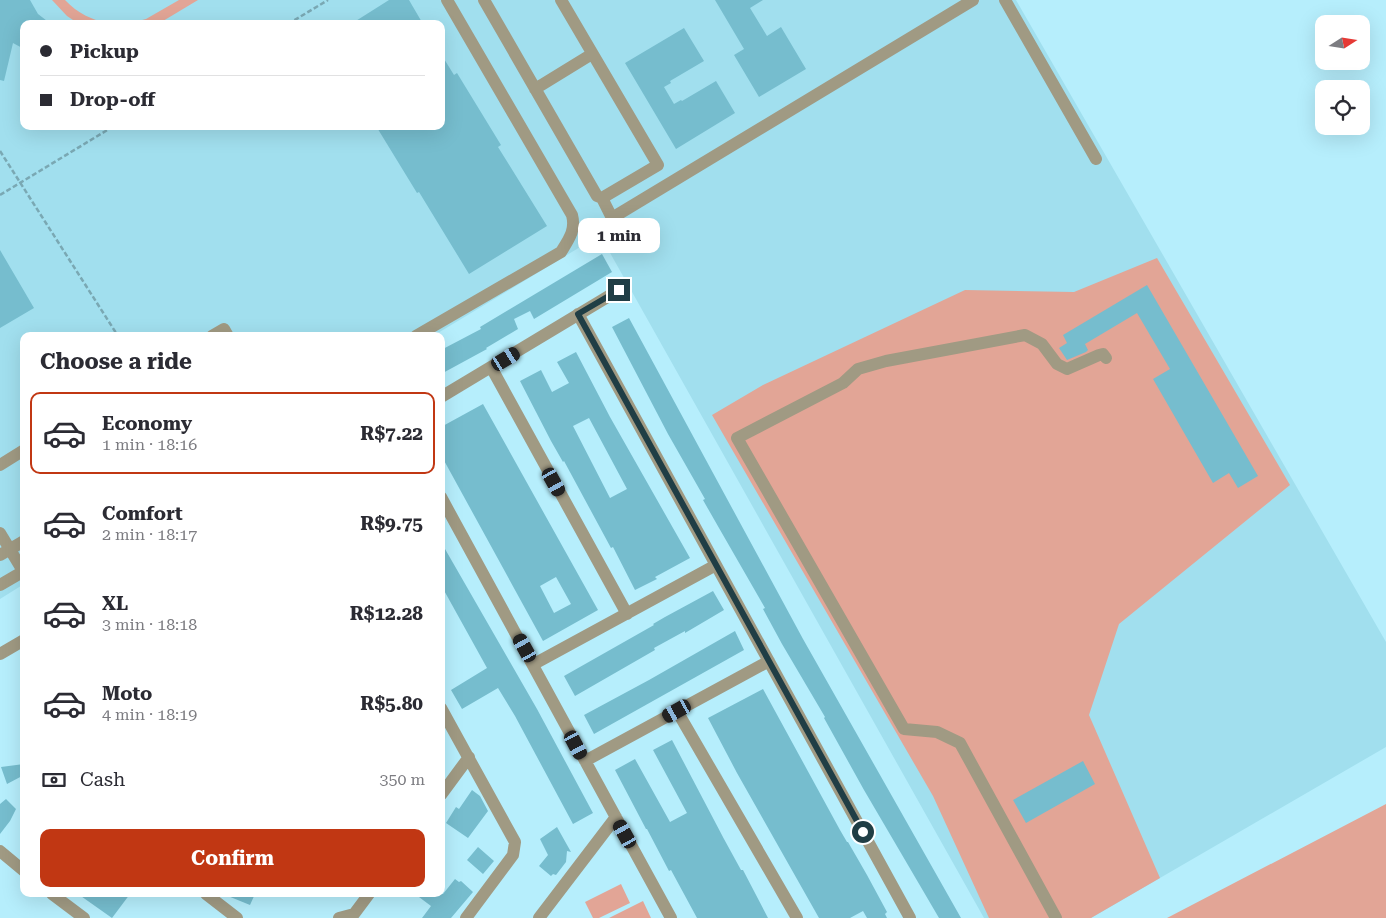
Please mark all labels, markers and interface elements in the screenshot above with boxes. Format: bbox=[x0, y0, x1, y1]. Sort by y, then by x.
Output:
north arrow bbox=[1315, 15, 1370, 70]
map controls bbox=[1315, 15, 1370, 135]
text: Pickup bbox=[70, 40, 139, 63]
button: locate bbox=[1315, 80, 1370, 135]
text: Drop-off bbox=[70, 88, 155, 111]
callout: 1 min bbox=[578, 218, 660, 252]
text: 1 min bbox=[597, 226, 641, 245]
route end bbox=[608, 279, 630, 301]
car bbox=[489, 345, 522, 373]
text: Choose a ride bbox=[40, 349, 192, 374]
icon: car bbox=[42, 411, 87, 456]
text: Economy bbox=[102, 412, 192, 435]
text: R$7.22 bbox=[360, 422, 423, 445]
text: 1 min · 18:16 bbox=[102, 435, 197, 454]
car bbox=[540, 465, 567, 499]
icon: car bbox=[42, 501, 87, 546]
text: Comfort bbox=[102, 502, 183, 525]
text: R$9.75 bbox=[360, 512, 423, 535]
text: 2 min · 18:17 bbox=[102, 525, 197, 544]
icon: car bbox=[42, 591, 87, 636]
text: XL bbox=[102, 592, 128, 615]
text: R$12.28 bbox=[350, 602, 423, 625]
text: 3 min · 18:18 bbox=[102, 615, 197, 634]
car bbox=[511, 631, 538, 665]
icon: car bbox=[42, 681, 87, 726]
text: Moto bbox=[102, 682, 152, 705]
text: R$5.80 bbox=[360, 692, 423, 715]
car bbox=[660, 697, 693, 725]
text: 4 min · 18:19 bbox=[102, 705, 197, 724]
car bbox=[562, 728, 589, 762]
icon: cash bbox=[40, 766, 68, 794]
text: Cash bbox=[80, 768, 125, 791]
text: 350 m bbox=[379, 770, 425, 789]
car bbox=[611, 817, 638, 851]
route start bbox=[852, 821, 874, 843]
button: Confirm bbox=[40, 829, 425, 887]

